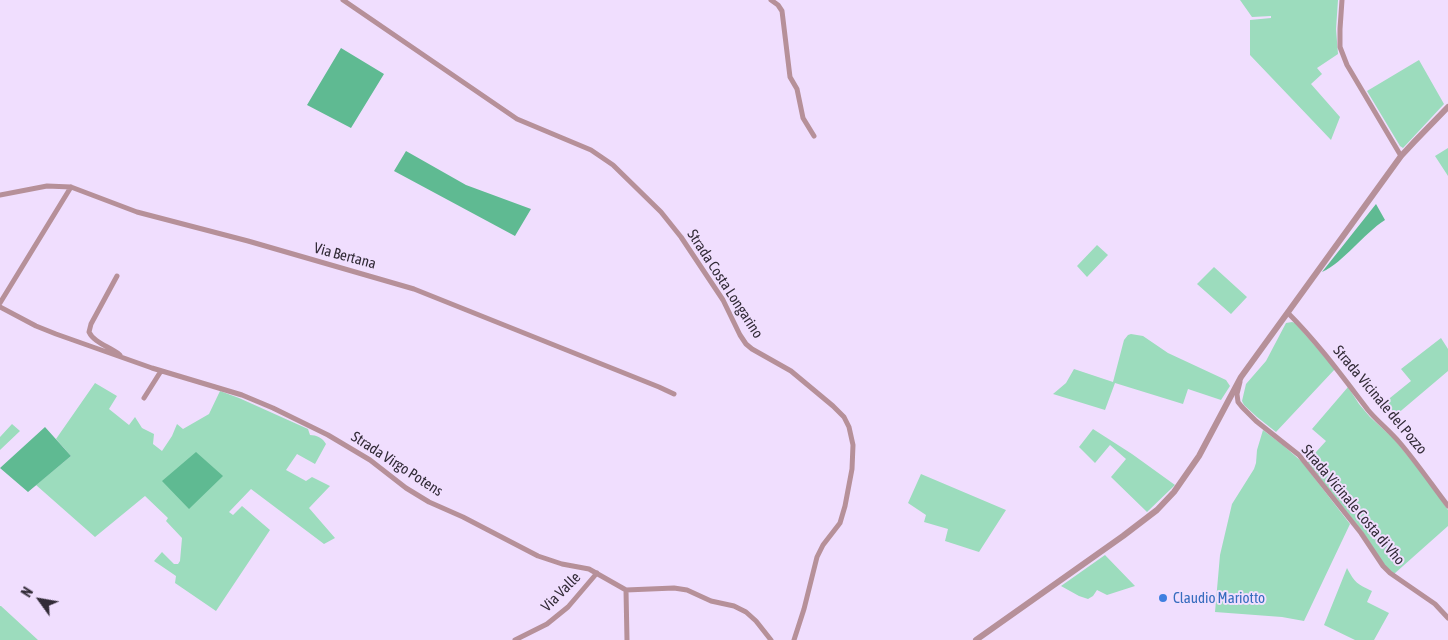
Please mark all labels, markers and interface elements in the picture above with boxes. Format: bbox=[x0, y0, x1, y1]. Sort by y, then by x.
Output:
street label: Strada Costa Longarino bbox=[683, 226, 767, 342]
street label: Via Bertana bbox=[312, 239, 378, 273]
street label: Strada Vicinale del Pozzo bbox=[1329, 342, 1431, 458]
street label: Strada Virgo Potens bbox=[348, 428, 446, 500]
street label: Strada Vicinale Costa di Vho bbox=[1297, 441, 1409, 569]
street label: Via Valle bbox=[538, 569, 584, 615]
north arrow bbox=[15, 575, 65, 625]
text: N bbox=[18, 584, 36, 600]
place label: Claudio Mariotto bbox=[1173, 589, 1265, 607]
marker: Claudio Mariotto bbox=[1157, 592, 1169, 604]

